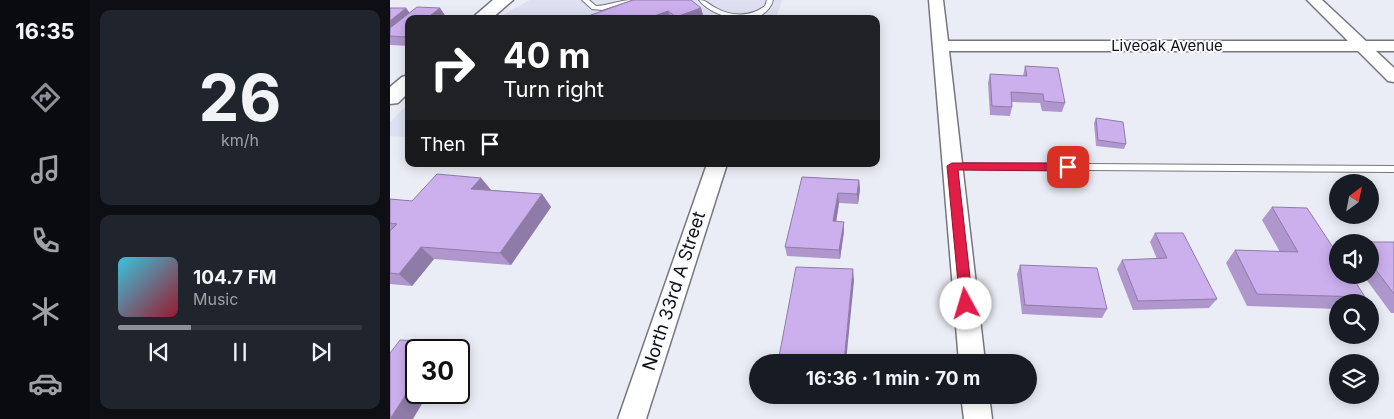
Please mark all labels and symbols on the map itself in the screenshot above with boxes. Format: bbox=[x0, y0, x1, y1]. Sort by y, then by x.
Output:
street label: Liveoak Avenue bbox=[1111, 36, 1223, 55]
pin bbox=[1047, 146, 1089, 188]
north arrow bbox=[1329, 174, 1379, 224]
street label: North 33rd A Street bbox=[638, 209, 709, 373]
position arrow bbox=[939, 277, 991, 329]
speed limit sign: 30 bbox=[405, 339, 470, 404]

